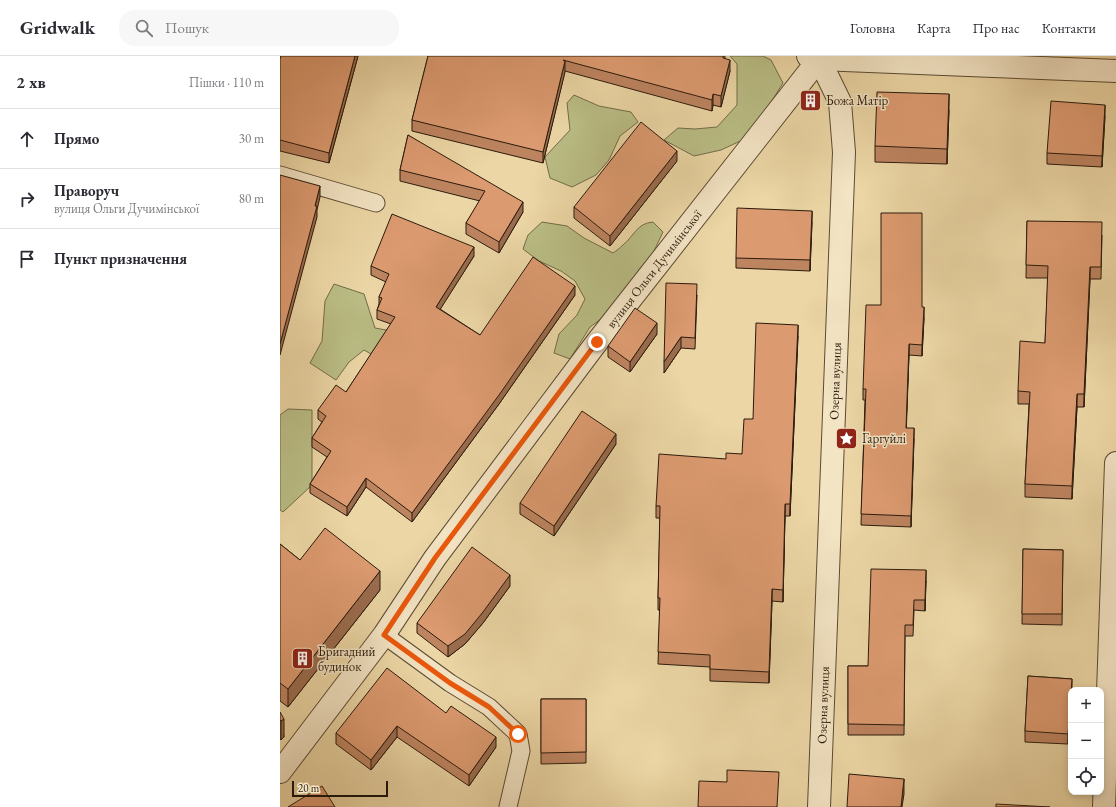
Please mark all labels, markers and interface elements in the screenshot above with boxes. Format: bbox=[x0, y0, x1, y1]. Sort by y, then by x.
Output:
search box bbox=[119, 10, 399, 46]
text: Gridwalk bbox=[20, 15, 95, 40]
icon: search bbox=[133, 17, 155, 39]
text: Пошук bbox=[165, 18, 209, 37]
text: Головна bbox=[850, 19, 895, 37]
text: Карта bbox=[917, 19, 950, 37]
text: Про нас bbox=[972, 19, 1020, 37]
text: Контакти bbox=[1042, 19, 1096, 37]
text: 2 хв bbox=[16, 71, 46, 93]
text: Пішки · 110 m bbox=[189, 74, 264, 91]
building icon: Божа Матір bbox=[798, 87, 824, 113]
place label: Божа Матір bbox=[826, 92, 889, 109]
icon: ahead bbox=[16, 128, 38, 150]
text: Прямо bbox=[54, 129, 99, 148]
text: 30 m bbox=[239, 130, 264, 147]
text: Праворуч bbox=[54, 181, 119, 200]
icon: right bbox=[16, 188, 38, 210]
text: 80 m bbox=[239, 190, 264, 207]
text: вулиця Ольги Дучимінської bbox=[54, 200, 199, 217]
street label: вулиця Ольги Дучимінської bbox=[603, 206, 706, 331]
icon: arrive bbox=[16, 248, 38, 270]
text: Пункт призначення bbox=[54, 249, 187, 268]
route end bbox=[588, 333, 606, 351]
street label: Озерна вулиця bbox=[825, 342, 845, 420]
place icon: Гаргуйлі bbox=[834, 425, 860, 451]
place label: Гаргуйлі bbox=[862, 430, 906, 447]
place label: Бригадний будинок bbox=[318, 643, 376, 675]
building icon: Бригадний будинок bbox=[290, 645, 316, 671]
street label: Озерна вулиця bbox=[813, 666, 833, 744]
map controls bbox=[1068, 687, 1104, 795]
button: + bbox=[1068, 687, 1104, 723]
button: − bbox=[1068, 723, 1104, 759]
route start bbox=[509, 725, 527, 743]
button: locate bbox=[1068, 759, 1104, 795]
scale bar bbox=[292, 779, 388, 798]
text: 20 m bbox=[298, 781, 319, 795]

